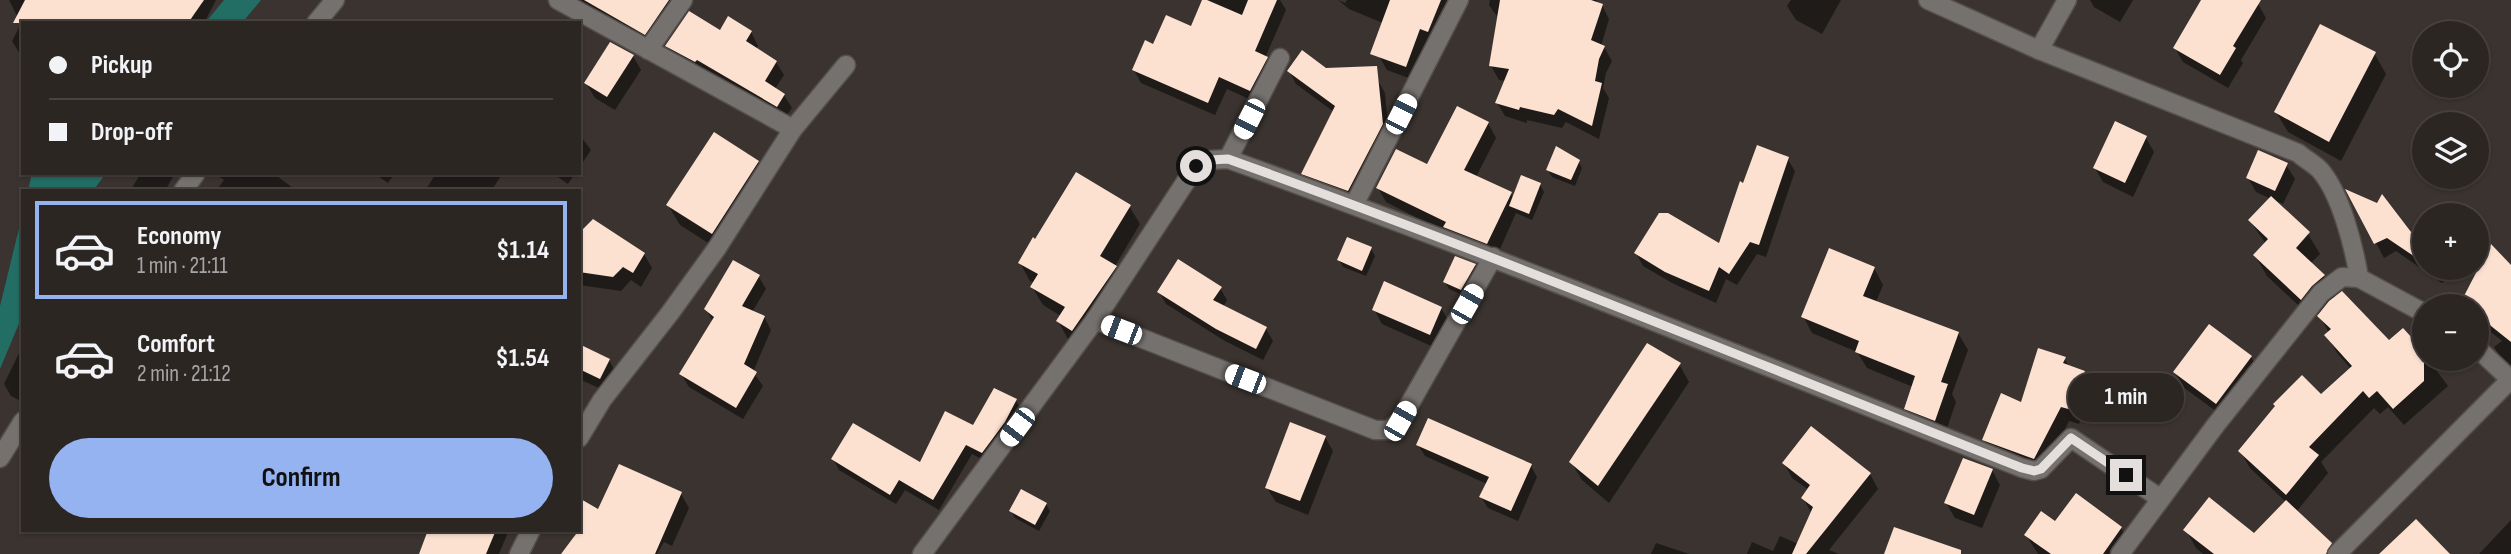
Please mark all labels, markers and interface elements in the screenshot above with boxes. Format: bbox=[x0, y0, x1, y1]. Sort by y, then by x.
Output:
map controls bbox=[2412, 21, 2489, 371]
button: locate bbox=[2412, 21, 2489, 98]
text: Pickup bbox=[91, 50, 153, 81]
car bbox=[1383, 91, 1420, 137]
car bbox=[1231, 96, 1268, 142]
button: layers bbox=[2412, 112, 2489, 189]
text: Drop-off bbox=[91, 117, 172, 148]
route start bbox=[1180, 150, 1212, 182]
button: + bbox=[2412, 203, 2489, 280]
icon: car bbox=[53, 219, 116, 282]
text: Economy bbox=[137, 221, 221, 252]
text: $1.14 bbox=[496, 235, 549, 266]
text: 1 min · 21:11 bbox=[137, 252, 228, 280]
car bbox=[1448, 281, 1487, 327]
button: − bbox=[2412, 294, 2489, 371]
car bbox=[1098, 313, 1145, 347]
icon: car bbox=[53, 327, 116, 390]
text: Comfort bbox=[137, 329, 215, 360]
text: $1.54 bbox=[495, 343, 549, 374]
text: 2 min · 21:12 bbox=[137, 360, 231, 388]
car bbox=[1222, 362, 1269, 396]
callout: 1 min bbox=[2068, 374, 2184, 422]
text: 1 min bbox=[2105, 383, 2147, 411]
car bbox=[1381, 398, 1420, 444]
car bbox=[996, 404, 1039, 450]
button: Confirm bbox=[49, 438, 553, 518]
route end bbox=[2110, 459, 2142, 491]

